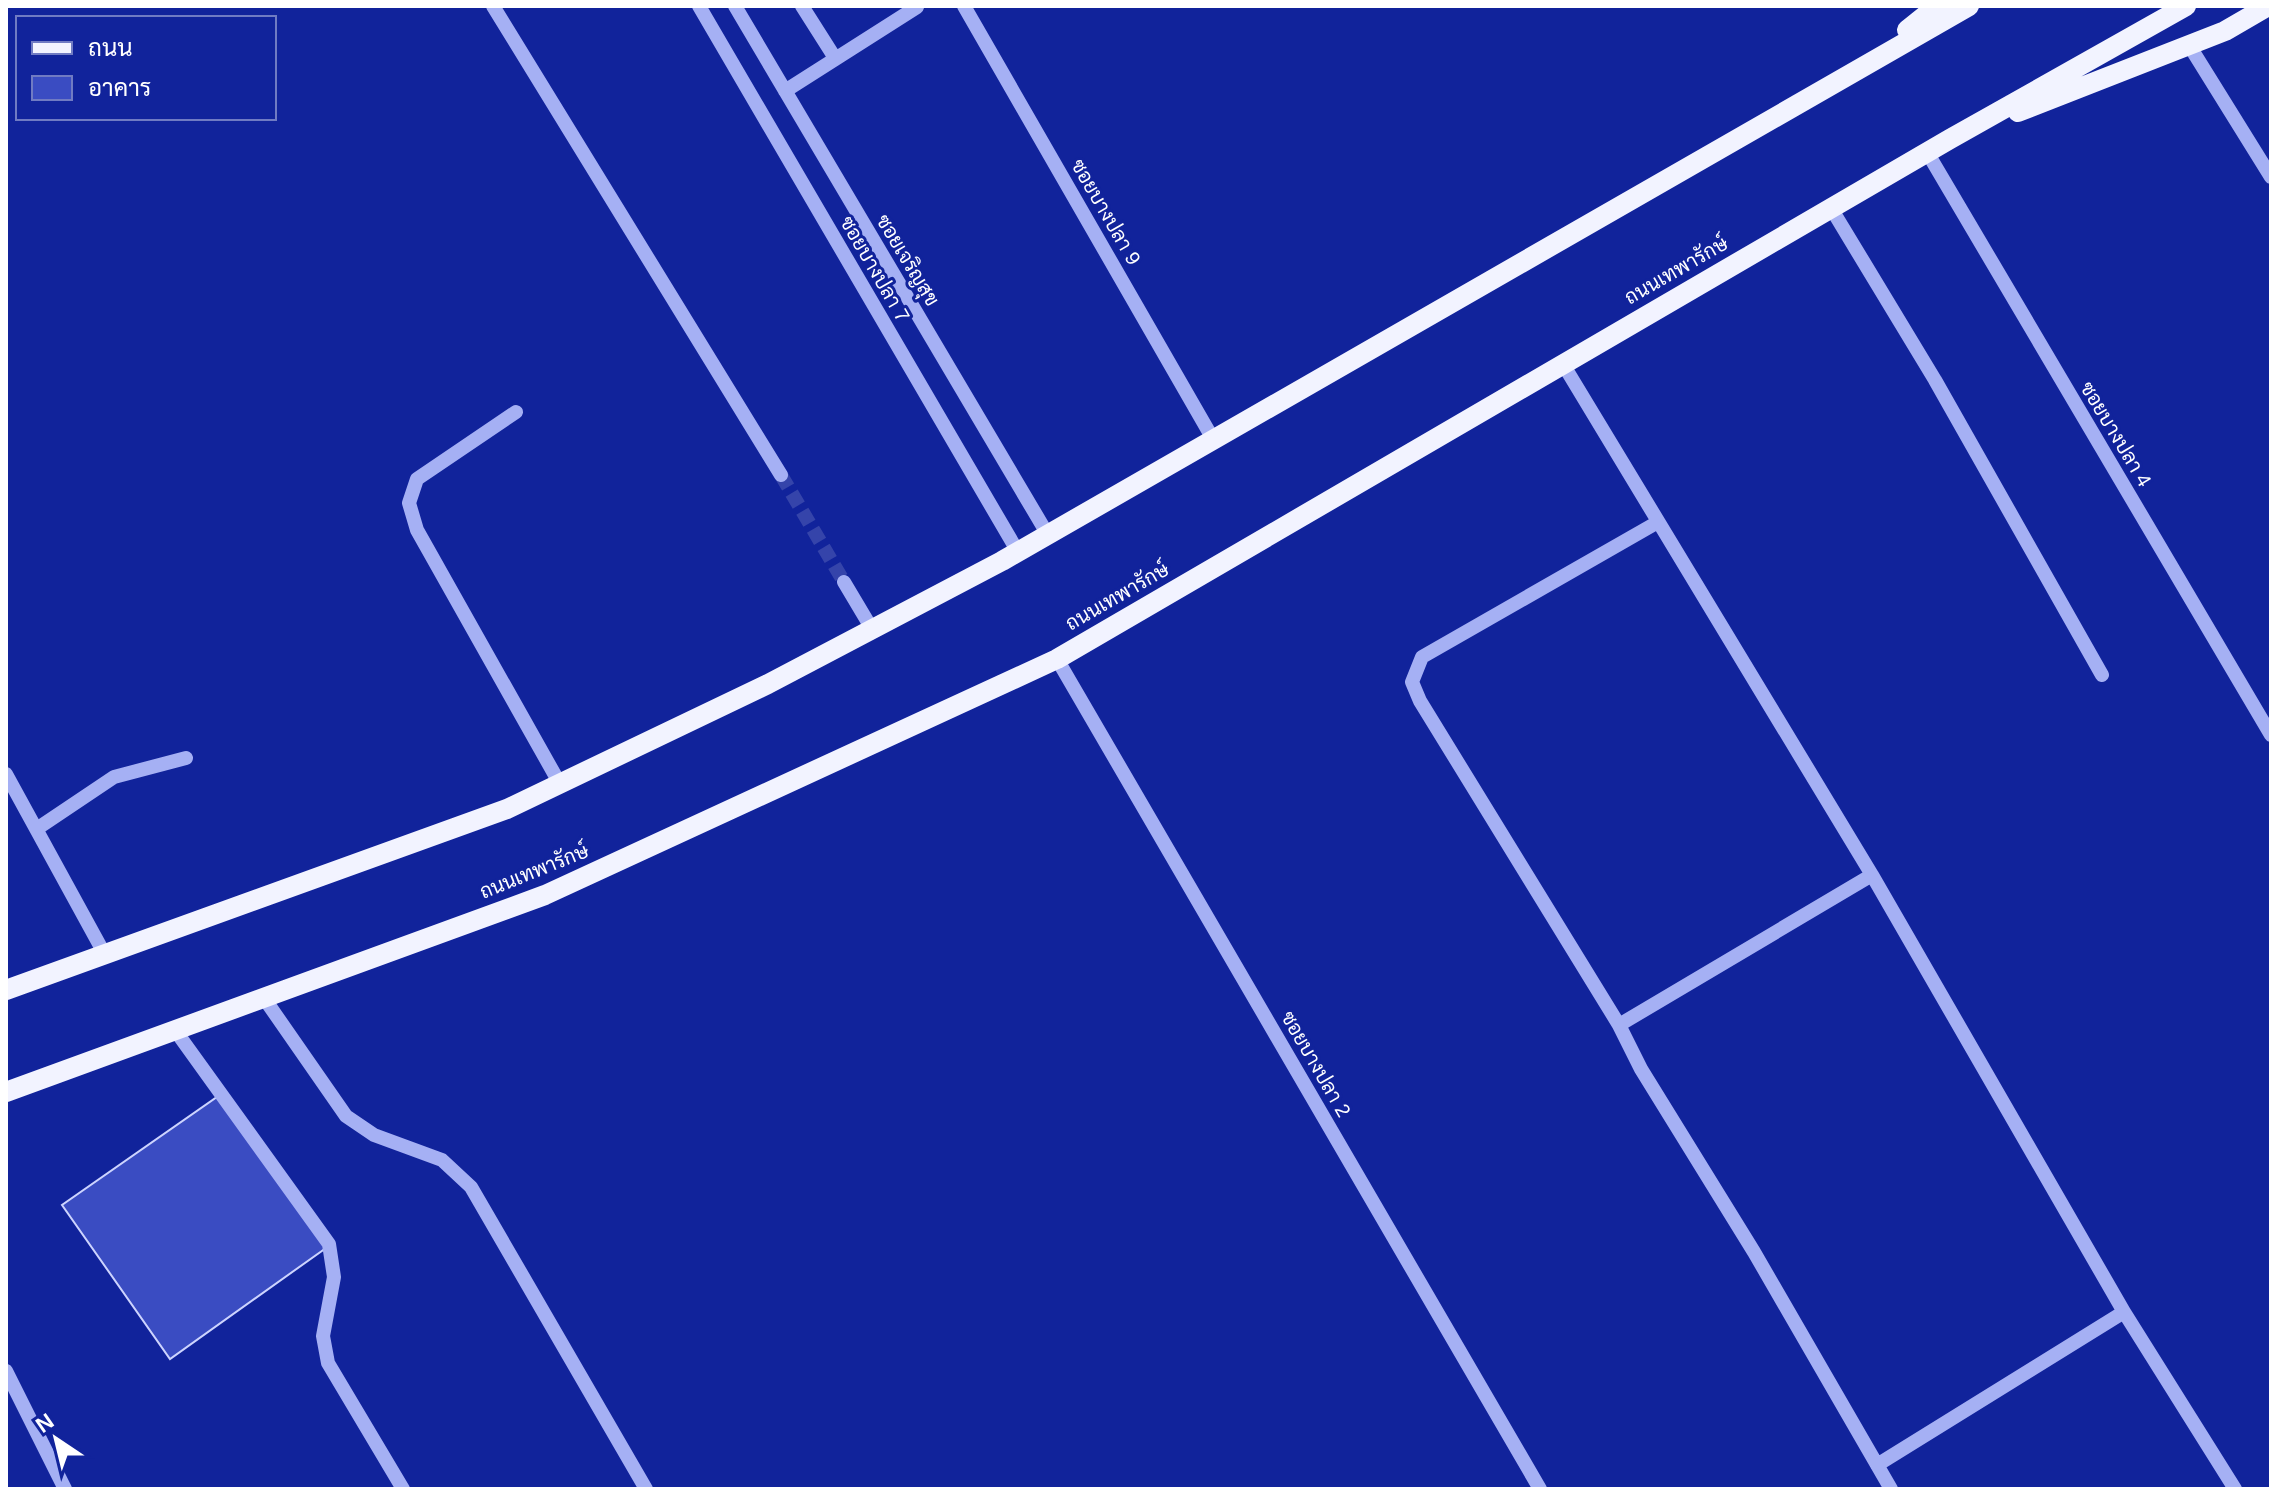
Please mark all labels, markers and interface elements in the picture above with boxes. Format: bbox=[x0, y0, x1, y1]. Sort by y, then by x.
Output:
legend bbox=[16, 16, 276, 120]
text: ถนน bbox=[88, 34, 133, 61]
text: อาคาร bbox=[88, 74, 151, 101]
street label: ซอยบางปลา 9 bbox=[1067, 155, 1145, 269]
street label: ซอยเจริญสุข bbox=[870, 210, 945, 311]
street label: ซอยบางปลา 7 bbox=[836, 212, 914, 326]
street label: ถนนเทพารักษ์ bbox=[1619, 229, 1732, 308]
street label: ซอยบางปลา 4 bbox=[2076, 378, 2156, 490]
street label: ถนนเทพารักษ์ bbox=[1060, 555, 1173, 634]
street label: ถนนเทพารักษ์ bbox=[475, 836, 592, 903]
street label: ซอยบางปลา 2 bbox=[1277, 1007, 1355, 1121]
north arrow bbox=[16, 1399, 96, 1479]
text: N bbox=[31, 1408, 58, 1438]

